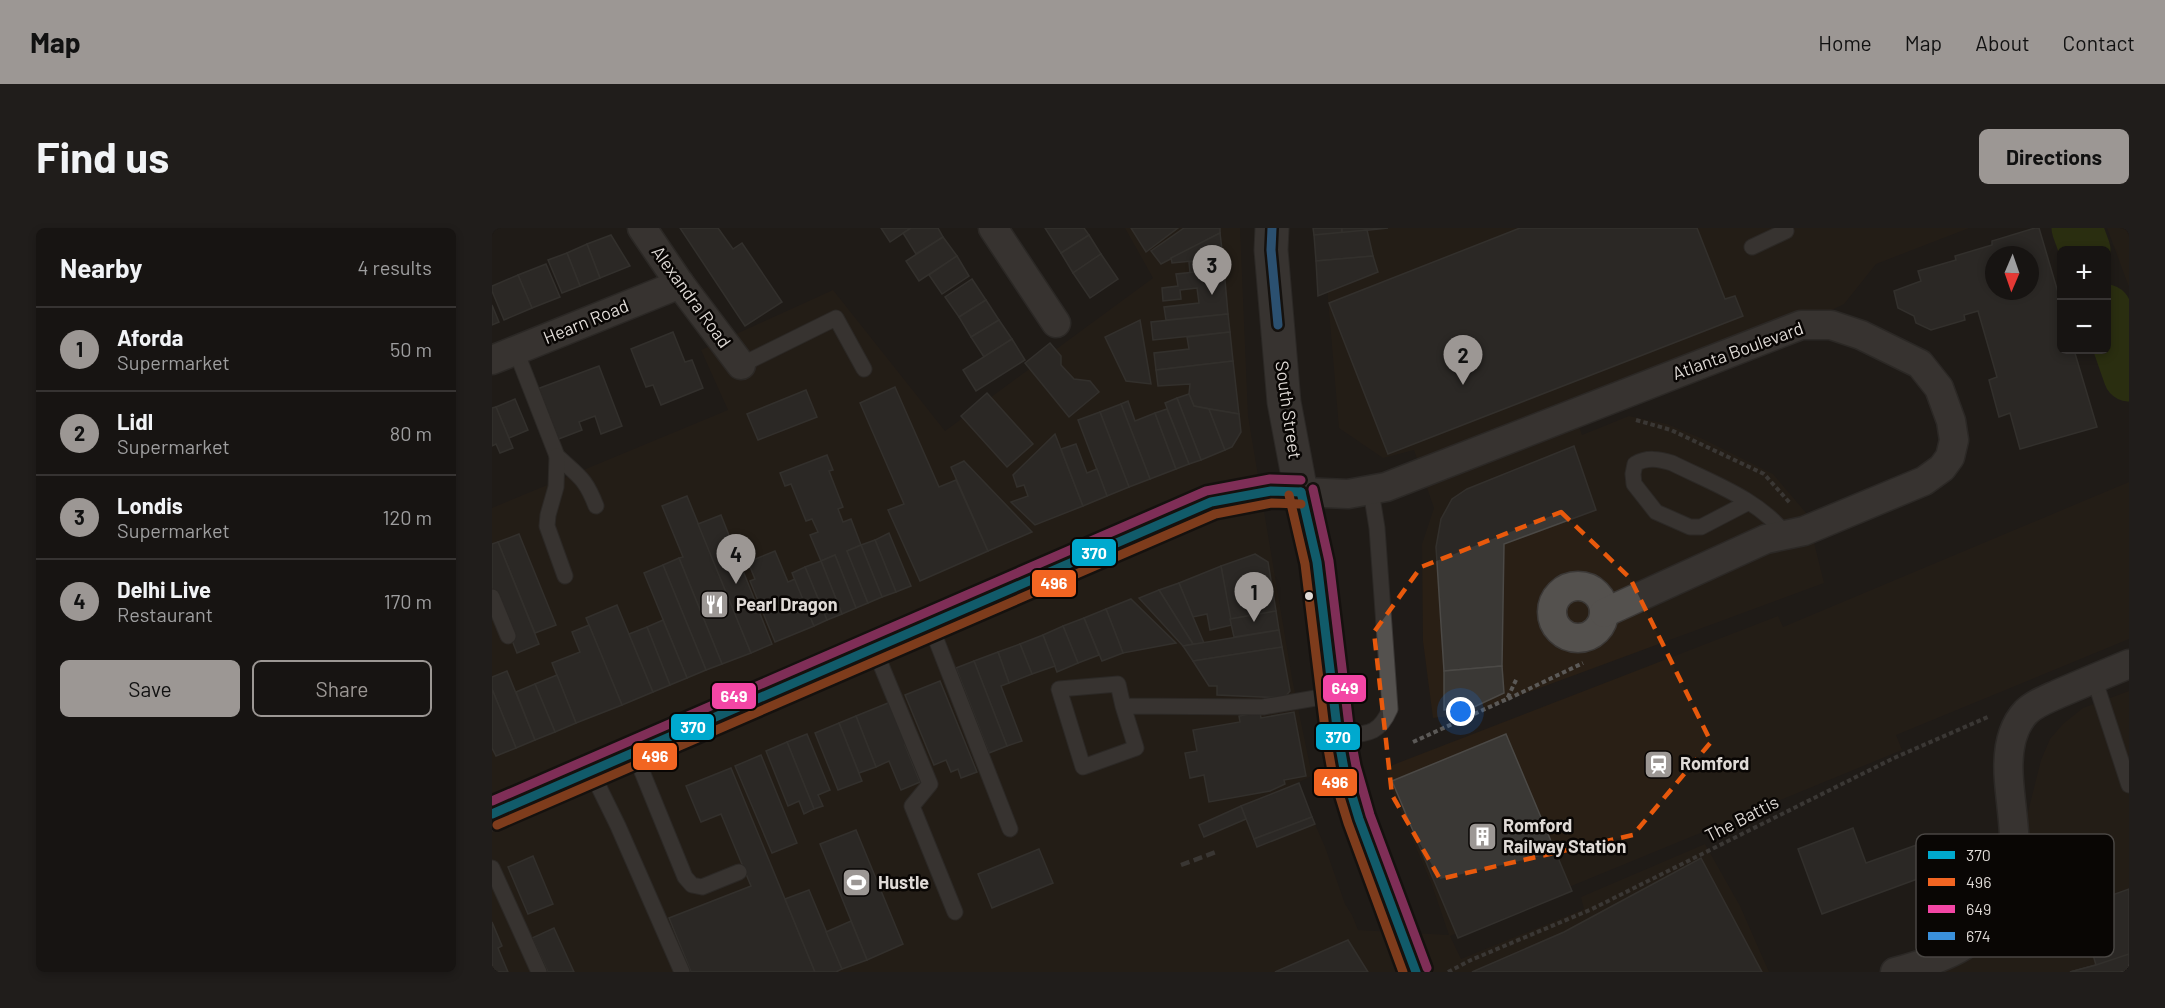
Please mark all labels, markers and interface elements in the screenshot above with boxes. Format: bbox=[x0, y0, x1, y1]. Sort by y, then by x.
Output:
text: Map bbox=[30, 25, 81, 59]
text: Home bbox=[1818, 30, 1872, 55]
text: Map bbox=[1905, 30, 1942, 55]
text: About bbox=[1975, 30, 2030, 55]
text: Contact bbox=[2063, 30, 2135, 55]
button: Directions bbox=[1979, 129, 2129, 184]
text: Find us bbox=[36, 131, 169, 181]
street label: Alexandra Road bbox=[647, 241, 736, 352]
pin: 3 bbox=[1192, 245, 1232, 295]
north arrow bbox=[1985, 246, 2039, 300]
map controls bbox=[2057, 246, 2111, 354]
button: + bbox=[2057, 246, 2111, 300]
text: Nearby bbox=[60, 252, 142, 283]
text: 4 results bbox=[357, 255, 432, 279]
street label: Hearn Road bbox=[540, 294, 632, 348]
button: − bbox=[2057, 300, 2111, 354]
street label: Atlanta Boulevard bbox=[1669, 316, 1806, 384]
text: Aforda bbox=[117, 324, 183, 350]
pin: 2 bbox=[1444, 336, 1482, 385]
text: 1 bbox=[76, 337, 83, 361]
text: 50 m bbox=[390, 337, 432, 361]
text: Supermarket bbox=[117, 350, 230, 374]
street label: South Street bbox=[1271, 359, 1307, 460]
text: Lidl bbox=[117, 408, 153, 434]
text: 2 bbox=[74, 421, 85, 445]
text: 80 m bbox=[390, 421, 432, 445]
text: Supermarket bbox=[117, 434, 230, 458]
text: Londis bbox=[117, 492, 183, 518]
text: 3 bbox=[74, 505, 85, 529]
text: 120 m bbox=[382, 505, 432, 529]
text: Supermarket bbox=[117, 518, 230, 542]
pin: 4 bbox=[716, 534, 756, 584]
line badge: 370 bbox=[1071, 538, 1117, 567]
text: 370 bbox=[1081, 543, 1107, 562]
line badge: 496 bbox=[1031, 569, 1077, 598]
pin: 1 bbox=[1234, 572, 1274, 622]
text: 496 bbox=[1041, 573, 1068, 592]
text: Delhi Live bbox=[117, 576, 211, 602]
text: 4 bbox=[73, 589, 86, 613]
text: 170 m bbox=[384, 589, 432, 613]
restaurant icon: Pearl Dragon bbox=[699, 589, 731, 621]
unlabelled marker bbox=[1303, 590, 1315, 602]
place label: Pearl Dragon bbox=[736, 593, 838, 615]
text: Restaurant bbox=[117, 602, 213, 626]
button: Save bbox=[60, 660, 240, 717]
button: Share bbox=[252, 660, 432, 717]
line badge: 649 bbox=[1322, 674, 1367, 703]
text: 649 bbox=[1332, 678, 1358, 697]
line badge: 649 bbox=[711, 682, 757, 710]
text: 649 bbox=[721, 686, 747, 705]
your location bbox=[1446, 697, 1475, 726]
line badge: 370 bbox=[670, 713, 715, 741]
text: 370 bbox=[680, 717, 706, 736]
line badge: 370 bbox=[1315, 723, 1361, 751]
text: 370 bbox=[1325, 727, 1351, 746]
line badge: 496 bbox=[632, 742, 678, 771]
text: 496 bbox=[642, 746, 669, 765]
station icon: Romford bbox=[1643, 748, 1675, 780]
place label: Romford bbox=[1680, 752, 1749, 774]
line badge: 496 bbox=[1313, 768, 1358, 797]
text: 496 bbox=[1322, 772, 1349, 791]
street label: The Battis bbox=[1701, 790, 1782, 846]
place label: Romford Railway Station bbox=[1503, 814, 1626, 857]
building icon: Romford Railway Station bbox=[1466, 820, 1498, 852]
legend bbox=[1916, 834, 2114, 957]
text: 370 bbox=[1966, 845, 1991, 864]
sports icon: Hustle bbox=[841, 867, 873, 899]
place label: Hustle bbox=[878, 871, 929, 893]
text: 496 bbox=[1966, 872, 1991, 891]
text: 649 bbox=[1966, 899, 1991, 918]
text: 674 bbox=[1966, 926, 1991, 945]

